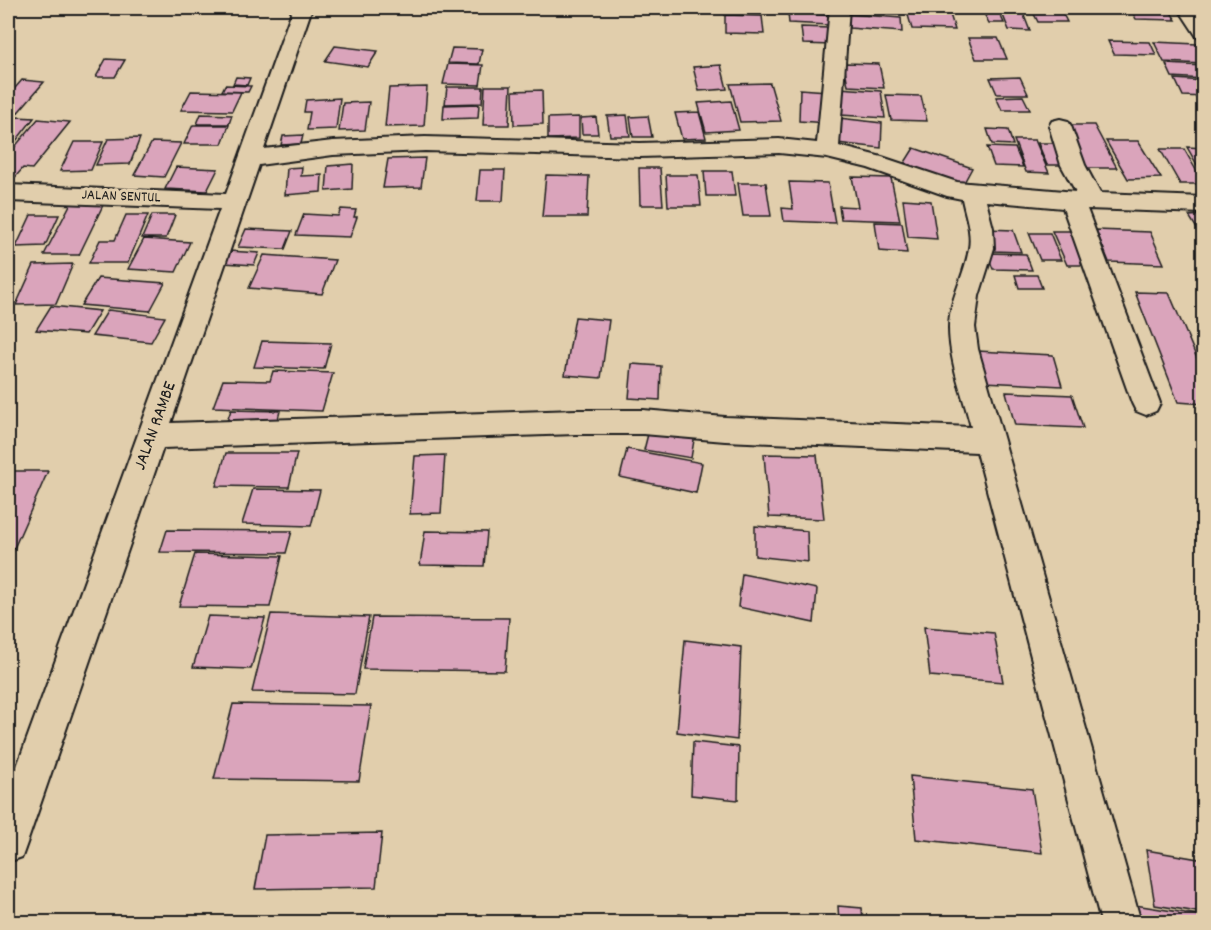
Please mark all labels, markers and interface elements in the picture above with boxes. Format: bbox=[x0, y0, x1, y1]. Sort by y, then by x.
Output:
street label: JALAN SENTUL bbox=[81, 185, 161, 209]
street label: JALAN RAMBE bbox=[128, 378, 184, 474]

